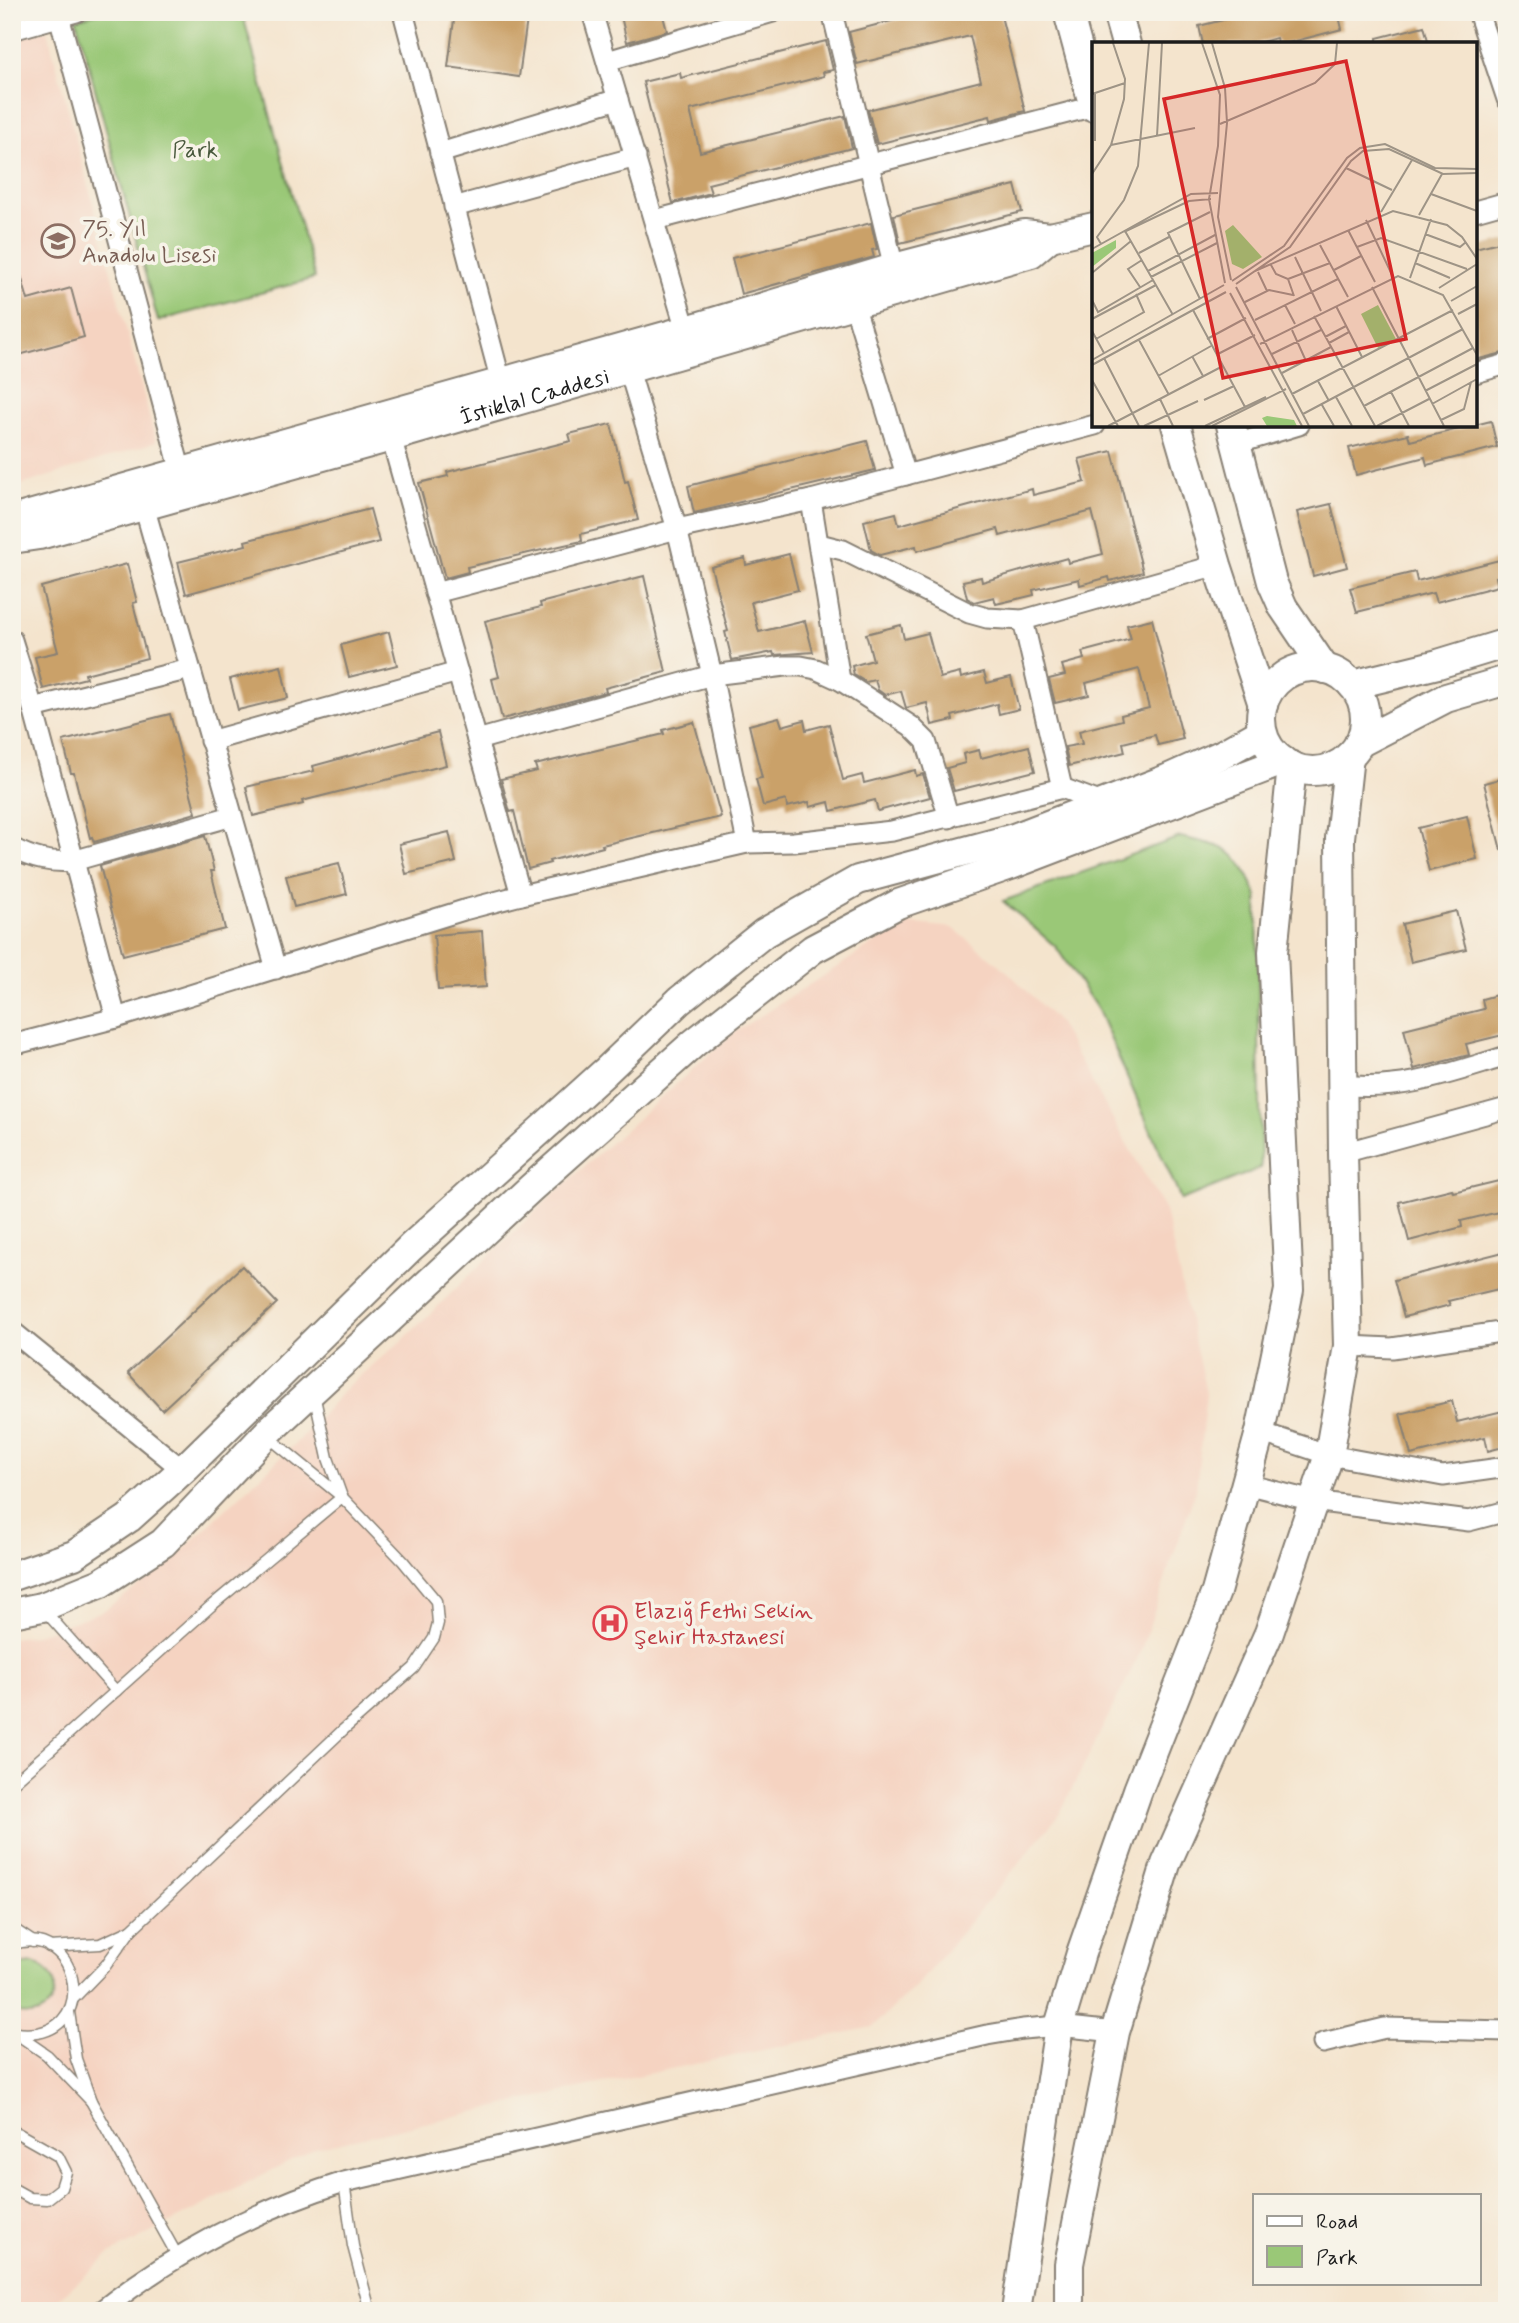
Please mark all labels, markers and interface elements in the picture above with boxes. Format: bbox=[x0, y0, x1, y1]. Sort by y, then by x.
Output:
inset map bbox=[1092, 42, 1477, 427]
park label: Park bbox=[172, 136, 218, 166]
place label: 75. Yıl Anadolu Lisesi bbox=[82, 215, 216, 271]
school or university icon: 75. Yıl Anadolu Lisesi bbox=[39, 222, 77, 260]
street label: İstiklal Caddesi bbox=[457, 362, 613, 433]
place label: Elazığ Fethi Sekin Şehir Hastanesi bbox=[634, 1597, 813, 1653]
hospital icon: Elazığ Fethi Sekin Şehir Hastanesi bbox=[591, 1604, 629, 1642]
legend bbox=[1253, 2194, 1480, 2284]
text: Road bbox=[1316, 2208, 1358, 2236]
text: Park bbox=[1316, 2244, 1358, 2272]

